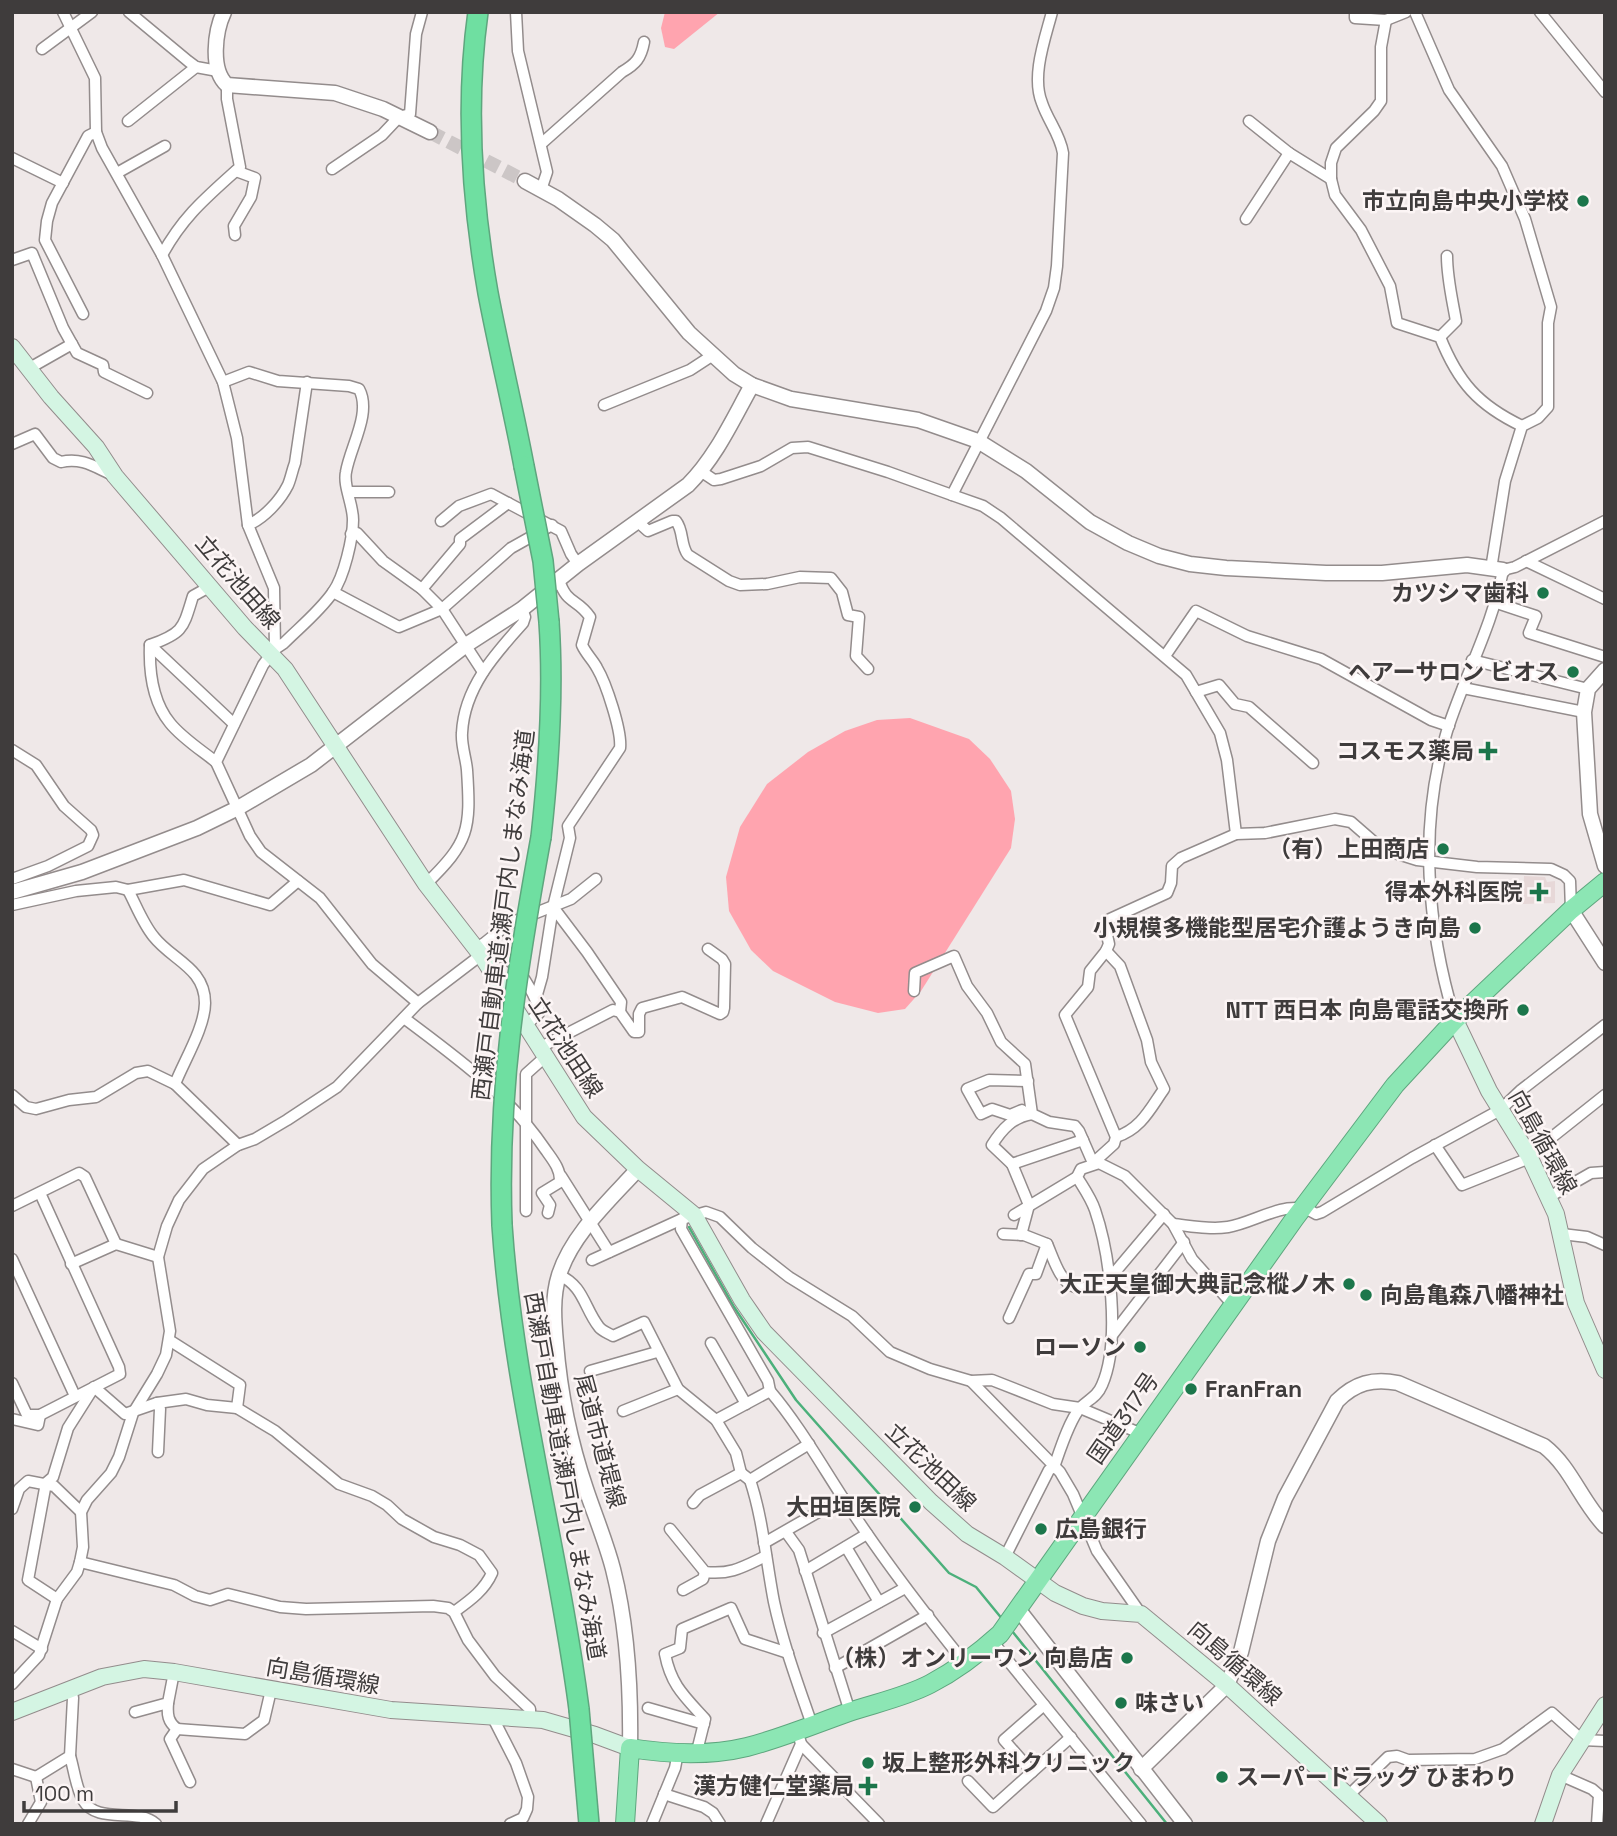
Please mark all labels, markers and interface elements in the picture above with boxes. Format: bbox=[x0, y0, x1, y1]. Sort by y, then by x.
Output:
place label: 市立向島中央小学校 bbox=[1362, 186, 1569, 216]
marker: 市立向島中央小学校 bbox=[1575, 193, 1591, 209]
street label: 立花池田線 bbox=[189, 529, 287, 635]
place label: カツシマ歯科 bbox=[1391, 578, 1529, 608]
marker: カツシマ歯科 bbox=[1535, 585, 1551, 601]
place label: ヘアーサロン ビオス bbox=[1348, 657, 1559, 687]
marker: ヘアーサロン ビオス bbox=[1565, 664, 1581, 680]
street label: 西瀬戸自動車道;瀬戸内しまなみ海道 bbox=[465, 728, 541, 1102]
place label: コスモス薬局 bbox=[1336, 736, 1474, 766]
marker: コスモス薬局 bbox=[1480, 743, 1496, 759]
place label: （有）上田商店 bbox=[1268, 834, 1429, 864]
marker: （有）上田商店 bbox=[1435, 841, 1451, 857]
place label: 得本外科医院 bbox=[1385, 877, 1523, 907]
marker: 得本外科医院 bbox=[1529, 882, 1549, 902]
place label: 小規模多機能型居宅介護ようき向島 bbox=[1093, 913, 1461, 943]
marker: 小規模多機能型居宅介護ようき向島 bbox=[1467, 920, 1483, 936]
street label: 立花池田線 bbox=[522, 991, 610, 1103]
place label: NTT 西日本 向島電話交換所 bbox=[1226, 995, 1509, 1025]
marker: NTT 西日本 向島電話交換所 bbox=[1515, 1002, 1531, 1018]
street label: 向島循環線 bbox=[1502, 1084, 1584, 1200]
place label: 大正天皇御大典記念樅ノ木 bbox=[1059, 1269, 1335, 1299]
marker: 大正天皇御大典記念樅ノ木 bbox=[1341, 1276, 1357, 1292]
place label: 向島亀森八幡神社 bbox=[1380, 1280, 1564, 1310]
marker: 向島亀森八幡神社 bbox=[1358, 1287, 1374, 1303]
street label: 西瀬戸自動車道;瀬戸内しまなみ海道 bbox=[518, 1289, 612, 1663]
place label: ローソン bbox=[1034, 1332, 1126, 1362]
marker: ローソン bbox=[1132, 1339, 1148, 1355]
street label: 国道317号 bbox=[1081, 1366, 1165, 1470]
street label: 尾道市道堤線 bbox=[568, 1370, 632, 1512]
place label: FranFran bbox=[1205, 1374, 1302, 1404]
marker: FranFran bbox=[1183, 1381, 1199, 1397]
street label: 立花池田線 bbox=[879, 1416, 983, 1518]
place label: 大田垣医院 bbox=[786, 1492, 901, 1522]
marker: 大田垣医院 bbox=[907, 1499, 923, 1515]
place label: 広島銀行 bbox=[1055, 1514, 1147, 1544]
marker: 広島銀行 bbox=[1033, 1521, 1049, 1537]
street label: 向島循環線 bbox=[1182, 1614, 1288, 1712]
place label: （株）オンリーワン 向島店 bbox=[831, 1643, 1113, 1673]
marker: （株）オンリーワン 向島店 bbox=[1119, 1650, 1135, 1666]
street label: 向島循環線 bbox=[264, 1651, 382, 1701]
place label: 味さい bbox=[1135, 1688, 1204, 1718]
marker: 味さい bbox=[1113, 1695, 1129, 1711]
place label: 坂上整形外科クリニック bbox=[882, 1748, 1135, 1778]
marker: 坂上整形外科クリニック bbox=[860, 1755, 876, 1771]
place label: スーパードラッグ ひまわり bbox=[1236, 1762, 1518, 1792]
marker: スーパードラッグ ひまわり bbox=[1214, 1769, 1230, 1785]
scale bar bbox=[24, 1770, 177, 1814]
place label: 漢方健仁堂薬局 bbox=[693, 1771, 854, 1801]
marker: 漢方健仁堂薬局 bbox=[860, 1778, 876, 1794]
text: 100 m bbox=[35, 1780, 94, 1807]

